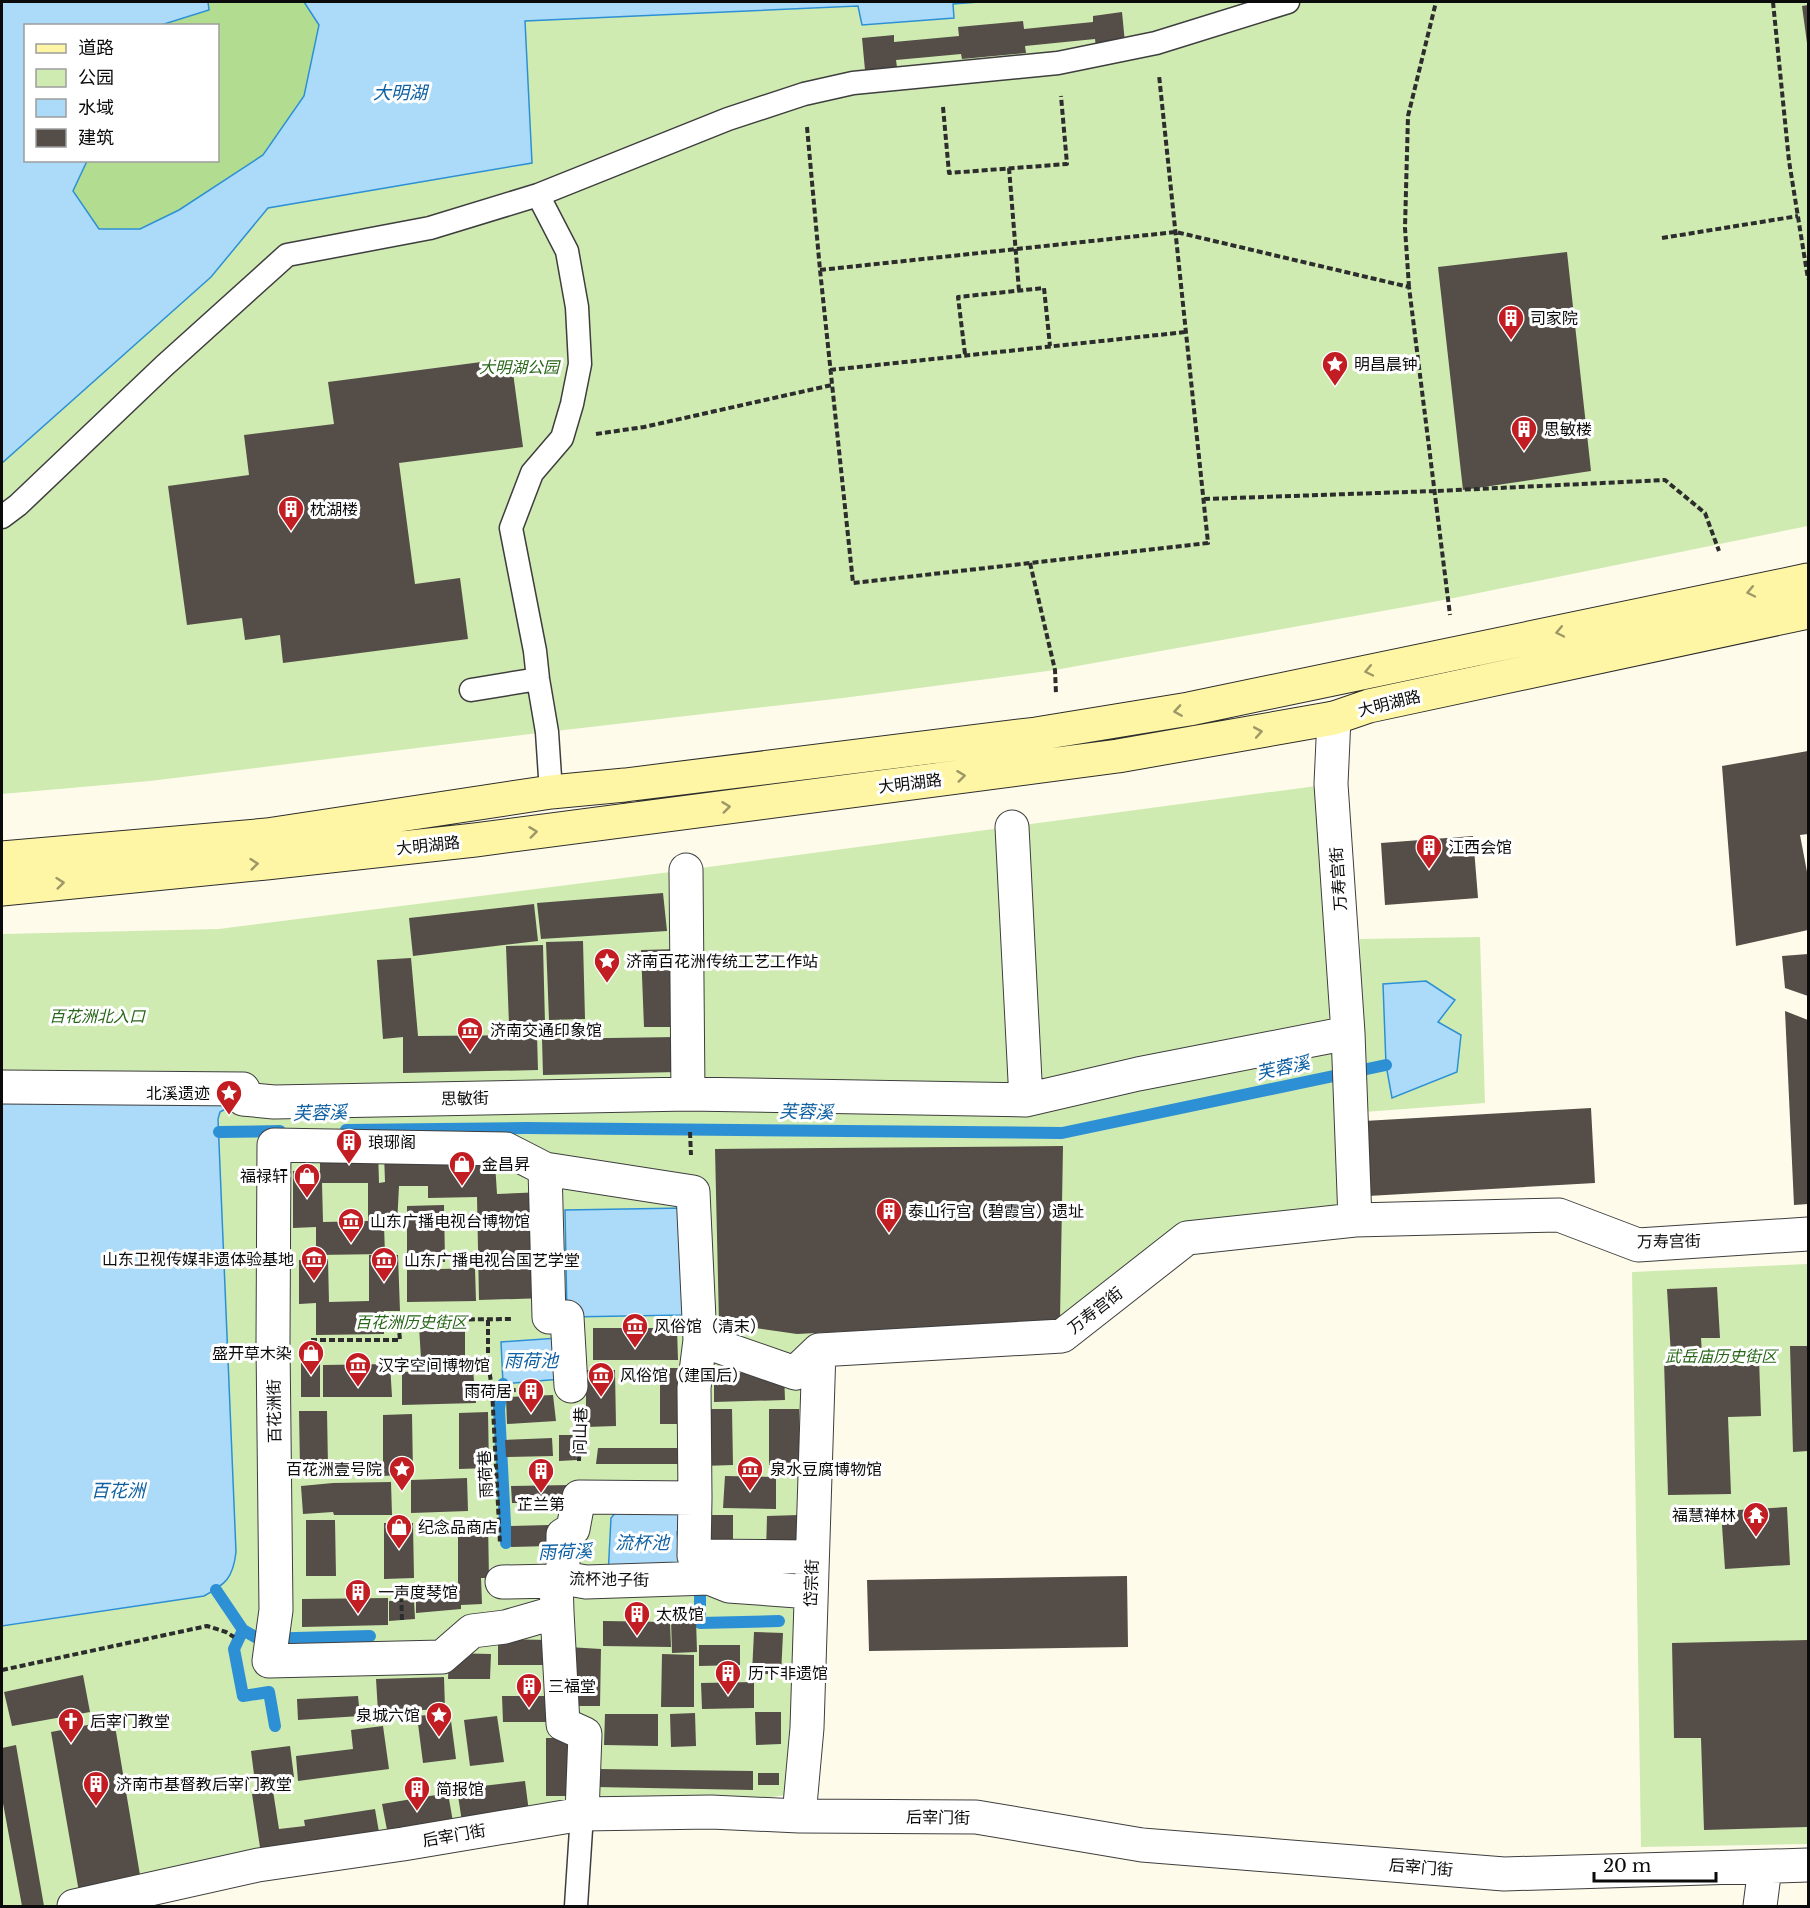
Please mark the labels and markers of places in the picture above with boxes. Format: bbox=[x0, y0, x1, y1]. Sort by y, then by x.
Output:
building icon: 司家院 bbox=[1496, 303, 1526, 341]
place label: 司家院 bbox=[1530, 308, 1578, 328]
place icon: 明昌晨钟 bbox=[1320, 349, 1350, 387]
place label: 明昌晨钟 bbox=[1354, 354, 1418, 374]
building icon: 思敏楼 bbox=[1509, 414, 1539, 452]
place label: 思敏楼 bbox=[1544, 419, 1592, 439]
building icon: 枕湖楼 bbox=[276, 494, 306, 532]
place label: 枕湖楼 bbox=[310, 499, 358, 519]
building icon: 江西会馆 bbox=[1414, 832, 1444, 870]
place label: 江西会馆 bbox=[1448, 837, 1512, 857]
place icon: 济南百花洲传统工艺工作站 bbox=[592, 946, 622, 984]
place label: 济南百花洲传统工艺工作站 bbox=[626, 951, 818, 971]
museum icon: 济南交通印象馆 bbox=[455, 1015, 485, 1053]
place label: 济南交通印象馆 bbox=[490, 1020, 602, 1040]
place icon: 北溪遗迹 bbox=[214, 1078, 244, 1116]
place label: 北溪遗迹 bbox=[146, 1083, 210, 1103]
building icon: 琅琊阁 bbox=[334, 1127, 364, 1165]
place label: 琅琊阁 bbox=[368, 1132, 416, 1152]
shop icon: 金昌昇 bbox=[447, 1149, 477, 1187]
place label: 金昌昇 bbox=[482, 1154, 530, 1174]
shop icon: 福禄轩 bbox=[292, 1161, 322, 1199]
place label: 福禄轩 bbox=[240, 1166, 288, 1186]
building icon: 泰山行宫（碧霞宫）遗址 bbox=[874, 1196, 904, 1234]
place label: 泰山行宫（碧霞宫）遗址 bbox=[908, 1201, 1084, 1221]
museum icon: 山东广播电视台博物馆 bbox=[336, 1206, 366, 1244]
place label: 山东广播电视台博物馆 bbox=[370, 1211, 530, 1231]
museum icon: 山东卫视传媒非遗体验基地 bbox=[299, 1244, 329, 1282]
museum icon: 山东广播电视台国艺学堂 bbox=[369, 1245, 399, 1283]
place label: 山东卫视传媒非遗体验基地 bbox=[102, 1249, 294, 1269]
place label: 山东广播电视台国艺学堂 bbox=[404, 1250, 580, 1270]
museum icon: 风俗馆（清末） bbox=[620, 1311, 650, 1349]
place label: 风俗馆（清末） bbox=[654, 1316, 766, 1336]
shop icon: 盛开草木染 bbox=[296, 1338, 326, 1376]
place label: 盛开草木染 bbox=[212, 1343, 292, 1363]
museum icon: 汉字空间博物馆 bbox=[343, 1350, 373, 1388]
place label: 汉字空间博物馆 bbox=[378, 1355, 490, 1375]
museum icon: 风俗馆（建国后） bbox=[586, 1360, 616, 1398]
place label: 风俗馆（建国后） bbox=[620, 1365, 748, 1385]
building icon: 雨荷居 bbox=[516, 1376, 546, 1414]
place label: 雨荷居 bbox=[464, 1381, 512, 1401]
place icon: 百花洲壹号院 bbox=[387, 1454, 417, 1492]
museum icon: 泉水豆腐博物馆 bbox=[735, 1454, 765, 1492]
building icon: 芷兰第 bbox=[526, 1456, 556, 1494]
place label: 百花洲壹号院 bbox=[286, 1459, 382, 1479]
place label: 泉水豆腐博物馆 bbox=[770, 1459, 882, 1479]
place label: 芷兰第 bbox=[517, 1494, 565, 1514]
temple icon: 福慧禅林 bbox=[1741, 1500, 1771, 1538]
place label: 福慧禅林 bbox=[1672, 1505, 1736, 1525]
shop icon: 纪念品商店 bbox=[384, 1512, 414, 1550]
place label: 纪念品商店 bbox=[418, 1517, 498, 1537]
building icon: 一声度琴馆 bbox=[343, 1577, 373, 1615]
place label: 一声度琴馆 bbox=[378, 1582, 458, 1602]
building icon: 太极馆 bbox=[622, 1599, 652, 1637]
place label: 太极馆 bbox=[656, 1604, 704, 1624]
building icon: 历下非遗馆 bbox=[713, 1658, 743, 1696]
place label: 历下非遗馆 bbox=[748, 1663, 828, 1683]
building icon: 三福堂 bbox=[514, 1671, 544, 1709]
place label: 三福堂 bbox=[548, 1676, 596, 1696]
place icon: 泉城六馆 bbox=[424, 1700, 454, 1738]
place label: 泉城六馆 bbox=[356, 1705, 420, 1725]
church icon: 后宰门教堂 bbox=[56, 1706, 86, 1744]
place label: 后宰门教堂 bbox=[90, 1711, 170, 1731]
building icon: 济南市基督教后宰门教堂 bbox=[81, 1769, 111, 1807]
place label: 济南市基督教后宰门教堂 bbox=[116, 1774, 292, 1794]
building icon: 简报馆 bbox=[402, 1774, 432, 1812]
place label: 简报馆 bbox=[436, 1779, 484, 1799]

